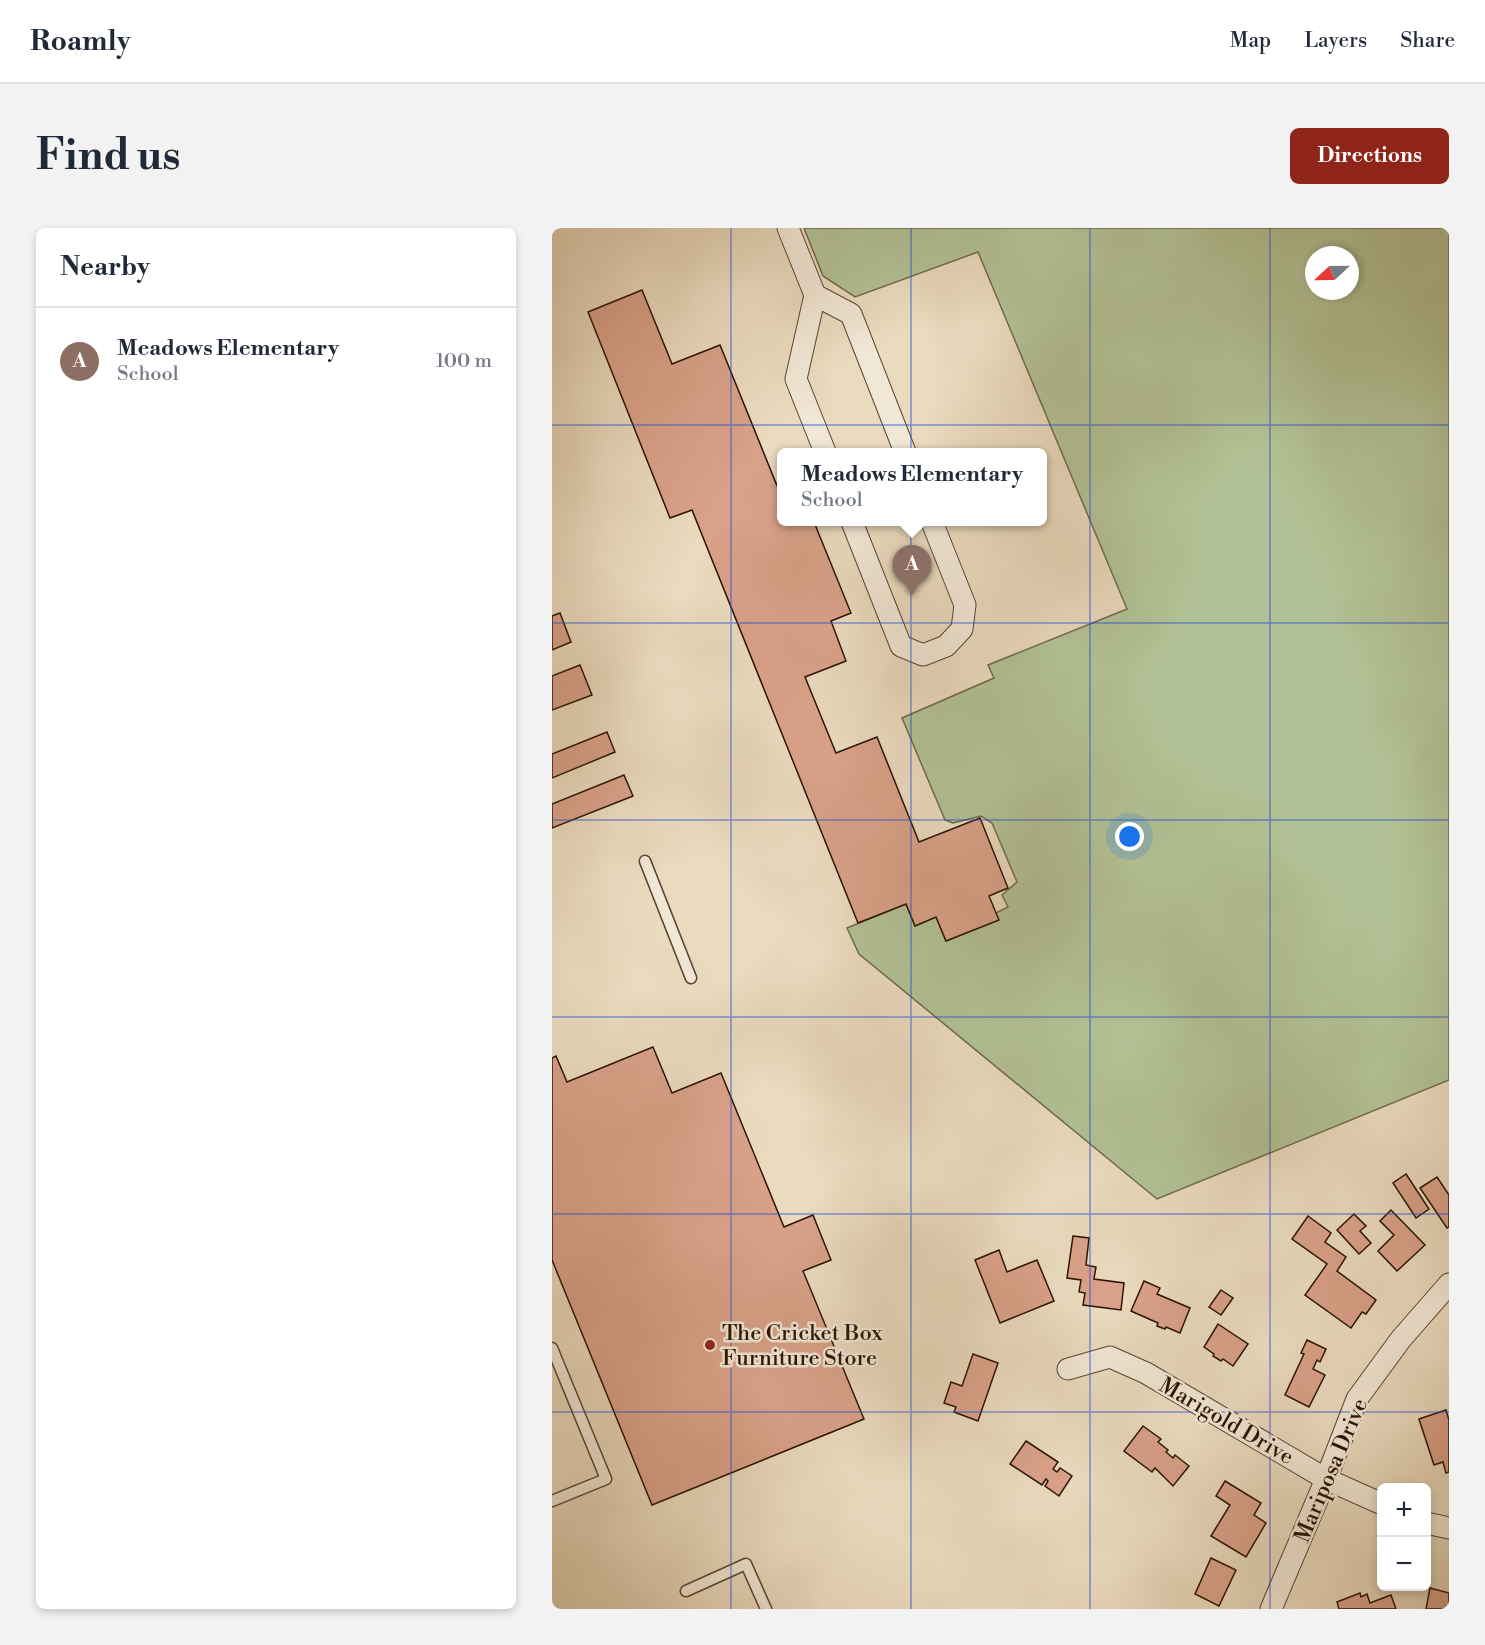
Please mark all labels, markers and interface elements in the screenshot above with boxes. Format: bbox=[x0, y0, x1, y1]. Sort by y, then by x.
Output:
text: Roamly bbox=[30, 24, 131, 59]
text: Map bbox=[1230, 28, 1271, 54]
text: Layers bbox=[1304, 28, 1367, 54]
text: Share bbox=[1400, 28, 1455, 54]
button: Directions bbox=[1290, 128, 1449, 184]
text: Find us bbox=[36, 130, 180, 183]
north arrow bbox=[1305, 246, 1359, 300]
text: Nearby bbox=[60, 251, 150, 283]
text: Meadows Elementary bbox=[117, 335, 339, 362]
text: A bbox=[72, 349, 87, 374]
text: 100 m bbox=[436, 349, 492, 374]
text: School bbox=[117, 362, 179, 387]
popup bbox=[777, 448, 1047, 526]
text: Meadows Elementary bbox=[801, 461, 1023, 488]
text: School bbox=[801, 488, 863, 513]
pin: A bbox=[892, 546, 932, 595]
your location bbox=[1115, 822, 1144, 851]
place label: The Cricket Box Furniture Store bbox=[722, 1320, 883, 1372]
marker: The Cricket Box Furniture Store bbox=[703, 1338, 717, 1352]
street label: Marigold Drive bbox=[1154, 1372, 1298, 1471]
street label: Mariposa Drive bbox=[1289, 1394, 1374, 1547]
map controls bbox=[1377, 1483, 1431, 1591]
button: + bbox=[1377, 1483, 1431, 1537]
button: − bbox=[1377, 1537, 1431, 1591]

